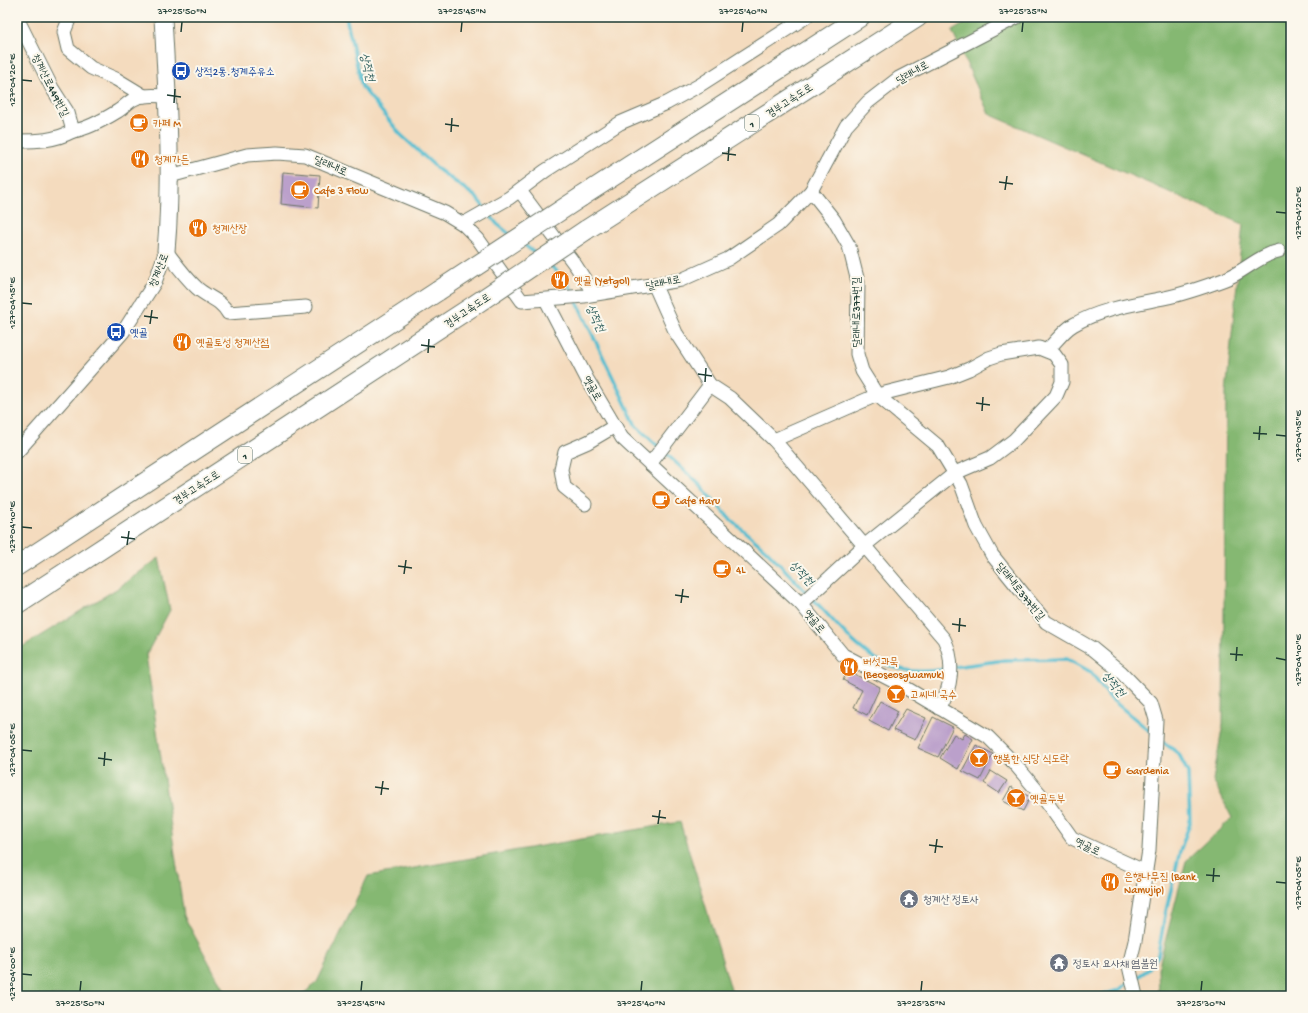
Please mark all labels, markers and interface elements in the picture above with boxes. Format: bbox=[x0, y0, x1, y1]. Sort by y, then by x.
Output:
text: 37°25'50"N bbox=[156, 6, 207, 18]
text: 37°25'45"N bbox=[437, 6, 487, 18]
text: 37°25'40"N bbox=[718, 6, 768, 18]
text: 37°25'35"N bbox=[998, 6, 1048, 18]
street label: 청계산로449번길 bbox=[28, 52, 71, 120]
water label: 상적천 bbox=[356, 52, 377, 85]
text: 127°04'20"E bbox=[7, 53, 19, 107]
street label: 달래내로 bbox=[894, 59, 931, 88]
bus stop icon: 상적2통.청계주유소 bbox=[170, 60, 192, 82]
place label: 상적2통.청계주유소 bbox=[195, 67, 275, 79]
street label: 경부고속도로 bbox=[764, 81, 816, 121]
cafe icon: 카페 M bbox=[128, 112, 150, 134]
road number: 1 bbox=[745, 115, 759, 131]
place label: 카페 M bbox=[153, 119, 181, 131]
restaurant icon: 청계가든 bbox=[129, 148, 151, 170]
street label: 달래내로 bbox=[312, 153, 349, 179]
place label: 청계가든 bbox=[154, 155, 190, 167]
cafe icon: Cafe 3 Flow bbox=[289, 179, 311, 201]
place label: Cafe 3 Flow bbox=[314, 185, 369, 198]
text: 127°04'20"E bbox=[1293, 186, 1305, 240]
restaurant icon: 청계산장 bbox=[187, 217, 209, 239]
place label: 청계산장 bbox=[212, 224, 248, 236]
street label: 청계산로 bbox=[148, 252, 172, 289]
restaurant icon: 옛골 (Yetgol) bbox=[549, 269, 571, 291]
street label: 달래내로 bbox=[645, 273, 682, 294]
place label: 옛골 (Yetgol) bbox=[574, 276, 630, 288]
text: 127°04'15"E bbox=[7, 277, 19, 330]
street label: 달래내로377번길 bbox=[851, 277, 864, 347]
street label: 경부고속도로 bbox=[442, 291, 494, 331]
water label: 상적천 bbox=[582, 303, 607, 336]
bus stop icon: 옛골 bbox=[105, 321, 127, 343]
place label: 옛골 bbox=[130, 328, 148, 340]
restaurant icon: 옛골토성 청계산점 bbox=[171, 331, 193, 353]
place label: 옛골토성 청계산점 bbox=[196, 338, 270, 350]
street label: 옛골로 bbox=[579, 374, 603, 404]
text: 127°04'15"E bbox=[1293, 410, 1305, 463]
road number: 1 bbox=[238, 447, 252, 463]
street label: 경부고속도로 bbox=[171, 468, 223, 508]
cafe icon: Cafe Haru bbox=[650, 489, 672, 511]
place label: Cafe Haru bbox=[675, 495, 720, 508]
text: 127°04'10"E bbox=[7, 500, 19, 554]
cafe icon: 4L bbox=[711, 558, 733, 580]
water label: 상적천 bbox=[785, 559, 817, 591]
street label: 달래내로377번길 bbox=[993, 561, 1047, 623]
place label: 4L bbox=[736, 565, 746, 577]
street label: 옛골로 bbox=[800, 608, 827, 636]
text: 127°04'10"E bbox=[1293, 633, 1305, 687]
restaurant icon: 버섯과묵 (Beoseosgwamuk) bbox=[838, 656, 860, 678]
place label: 버섯과묵 (Beoseosgwamuk) bbox=[863, 657, 945, 682]
water label: 상적천 bbox=[1098, 670, 1128, 702]
bar icon: 고씨네 국수 bbox=[885, 683, 907, 705]
place label: 고씨네 국수 bbox=[910, 690, 957, 702]
text: 127°04'05"E bbox=[7, 723, 19, 777]
bar icon: 행복한 식당 식도락 bbox=[968, 747, 990, 769]
place label: 행복한 식당 식도락 bbox=[993, 753, 1069, 766]
cafe icon: Gardenia bbox=[1101, 759, 1123, 781]
place label: Gardenia bbox=[1126, 766, 1170, 778]
bar icon: 옛골두부 bbox=[1005, 787, 1027, 809]
place label: 옛골두부 bbox=[1030, 794, 1066, 806]
street label: 옛골로 bbox=[1073, 837, 1102, 859]
text: 127°04'05"E bbox=[1293, 856, 1305, 910]
restaurant icon: 은행나무집 (Bank Namujip) bbox=[1099, 871, 1121, 893]
place label: 은행나무집 (Bank Namujip) bbox=[1124, 872, 1197, 897]
temple icon: 청계산 정토사 bbox=[898, 888, 920, 910]
place label: 청계산 정토사 bbox=[923, 895, 979, 907]
text: 127°04'00"E bbox=[7, 947, 19, 1002]
temple icon: 정토사 요사채 염불원 bbox=[1048, 952, 1070, 974]
place label: 정토사 요사채 염불원 bbox=[1073, 958, 1158, 971]
text: 37°25'50"N bbox=[54, 998, 105, 1010]
text: 37°25'45"N bbox=[336, 998, 386, 1010]
text: 37°25'40"N bbox=[616, 998, 666, 1010]
text: 37°25'35"N bbox=[896, 998, 946, 1010]
text: 37°25'30"N bbox=[1175, 998, 1226, 1010]

